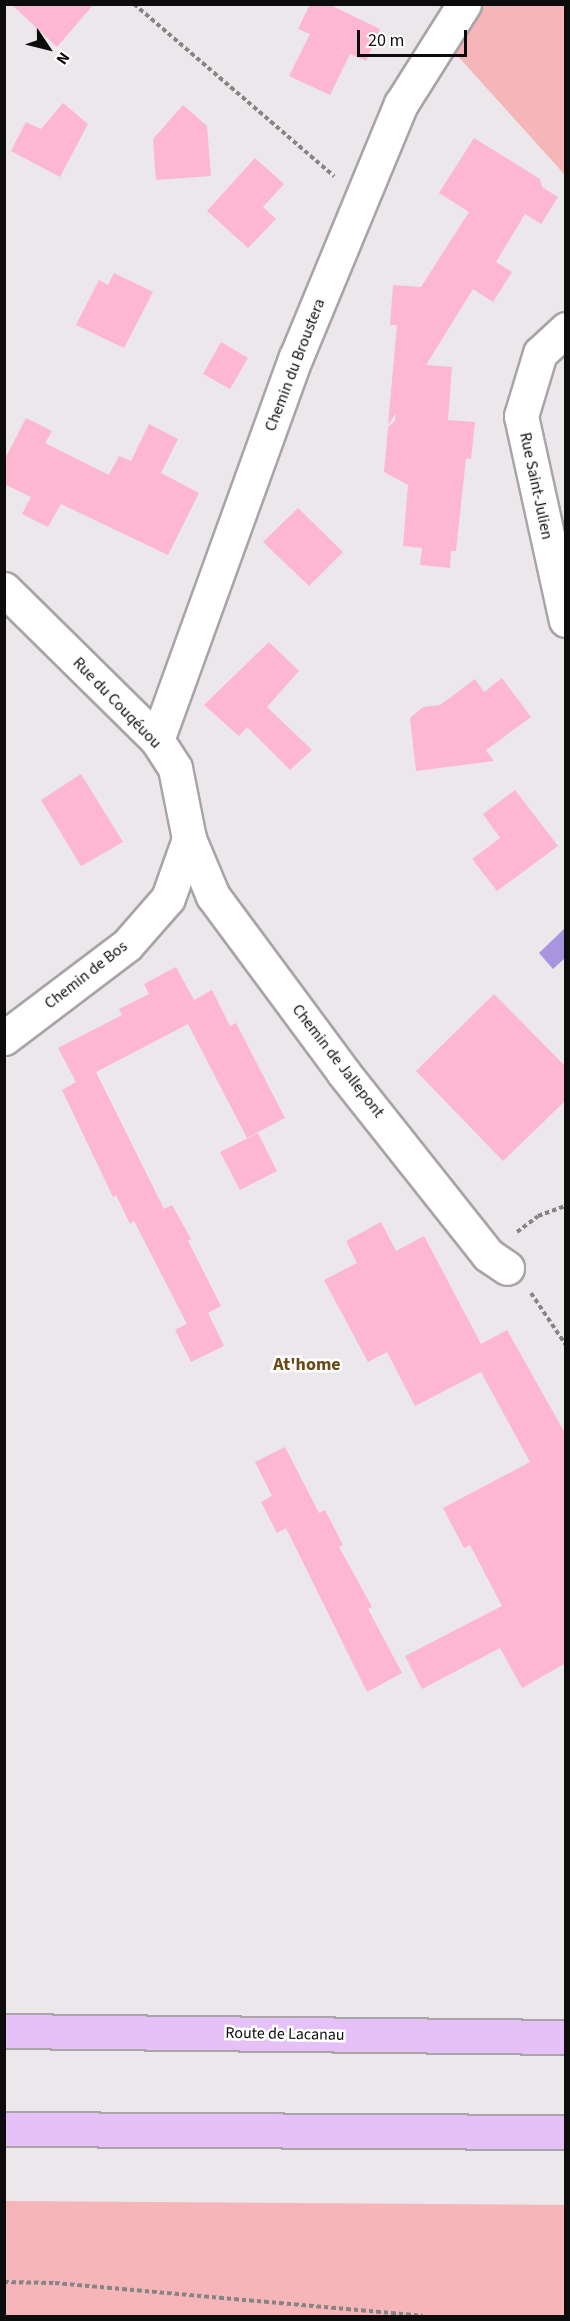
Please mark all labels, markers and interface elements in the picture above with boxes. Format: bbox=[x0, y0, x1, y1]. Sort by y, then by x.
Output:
north arrow bbox=[18, 18, 78, 78]
scale bar bbox=[360, 18, 470, 56]
text: 20 m bbox=[368, 28, 404, 53]
text: N bbox=[51, 48, 75, 69]
street label: Chemin du Broustera bbox=[261, 296, 329, 434]
street label: Rue Saint-Julien bbox=[515, 431, 557, 541]
street label: Rue du Couqéuou bbox=[69, 653, 165, 753]
street label: Chemin de Bos bbox=[41, 937, 131, 1013]
street label: Chemin de Jallepont bbox=[288, 1001, 388, 1121]
district label: At'home bbox=[273, 1354, 341, 1376]
street label: Route de Lacanau bbox=[225, 2023, 345, 2045]

